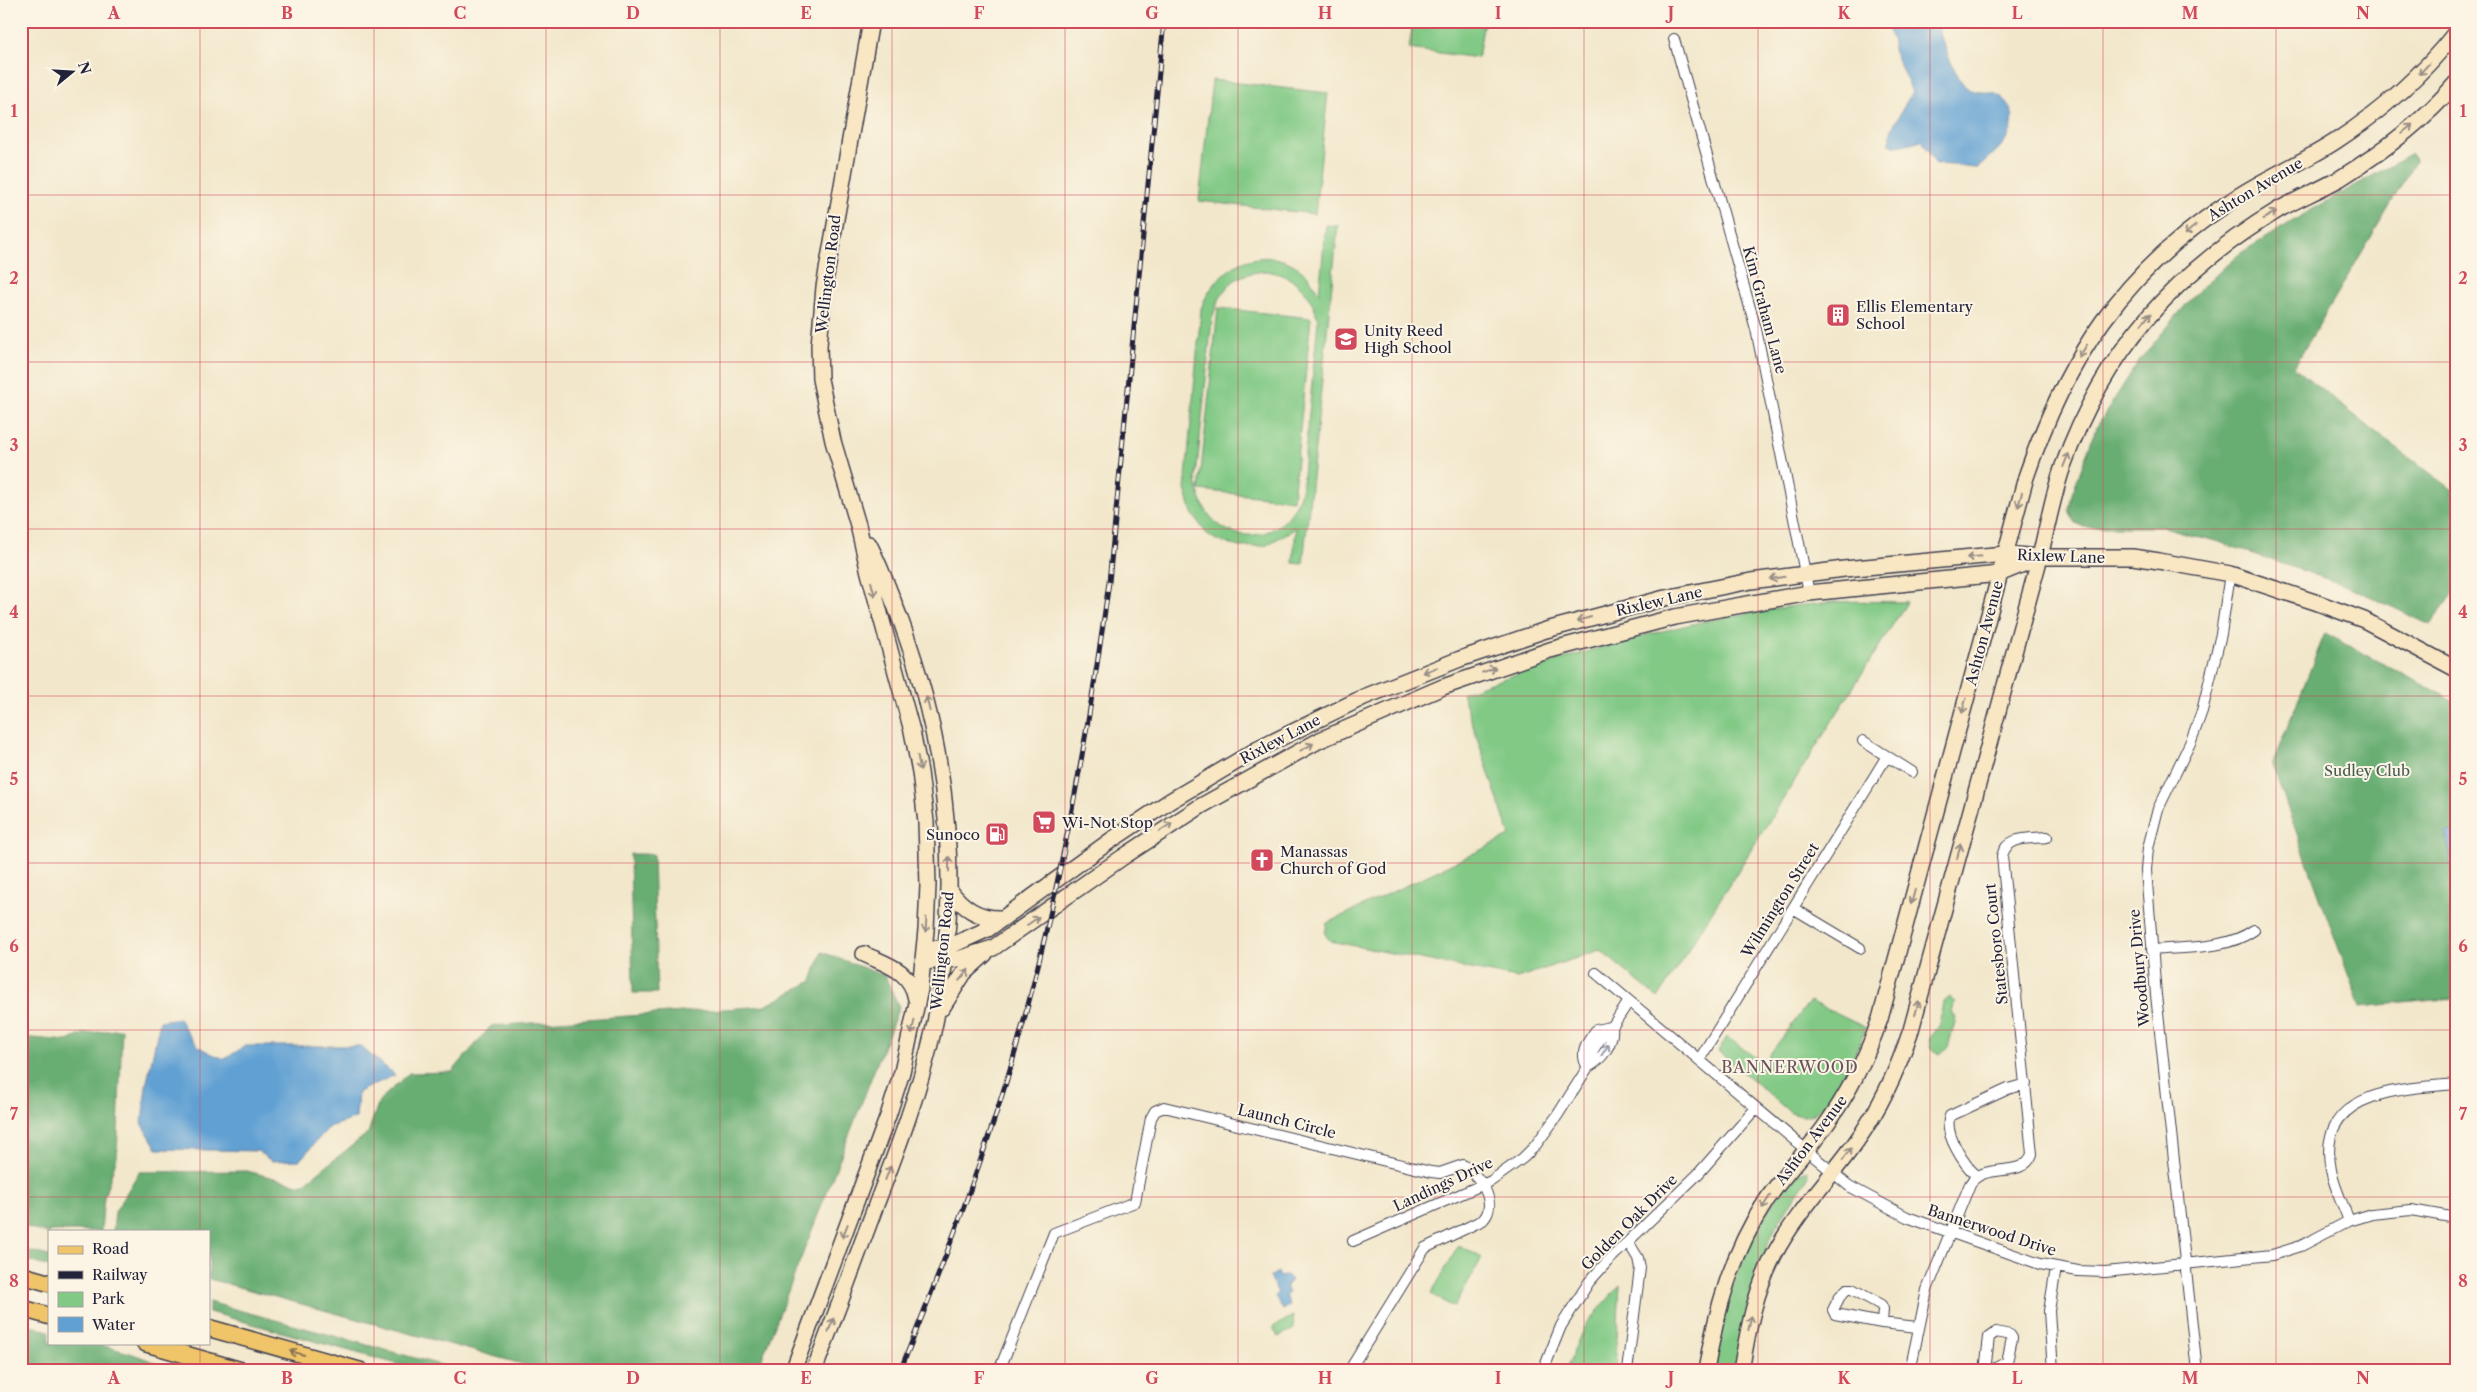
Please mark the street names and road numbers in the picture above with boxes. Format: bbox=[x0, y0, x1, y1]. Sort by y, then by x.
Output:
street label: Ashton Avenue bbox=[2203, 153, 2306, 225]
street label: Wellington Road bbox=[811, 214, 845, 335]
street label: Kim Graham Lane bbox=[1739, 244, 1791, 376]
street label: Rixlew Lane bbox=[2017, 545, 2105, 567]
street label: Ashton Avenue bbox=[1961, 579, 2007, 688]
street label: Rixlew Lane bbox=[1614, 582, 1704, 620]
street label: Rixlew Lane bbox=[1237, 710, 1323, 768]
street label: Wilmington Street bbox=[1737, 839, 1823, 962]
street label: Statesboro Court bbox=[1980, 882, 2012, 1005]
street label: Wellington Road bbox=[926, 891, 958, 1012]
street label: Woodbury Drive bbox=[2124, 908, 2154, 1029]
street label: Ashton Avenue bbox=[1770, 1091, 1851, 1189]
street label: Launch Circle bbox=[1236, 1100, 1338, 1142]
street label: Landings Drive bbox=[1390, 1153, 1496, 1215]
street label: Golden Oak Drive bbox=[1577, 1170, 1681, 1274]
street label: Bannerwood Drive bbox=[1925, 1200, 2059, 1260]

